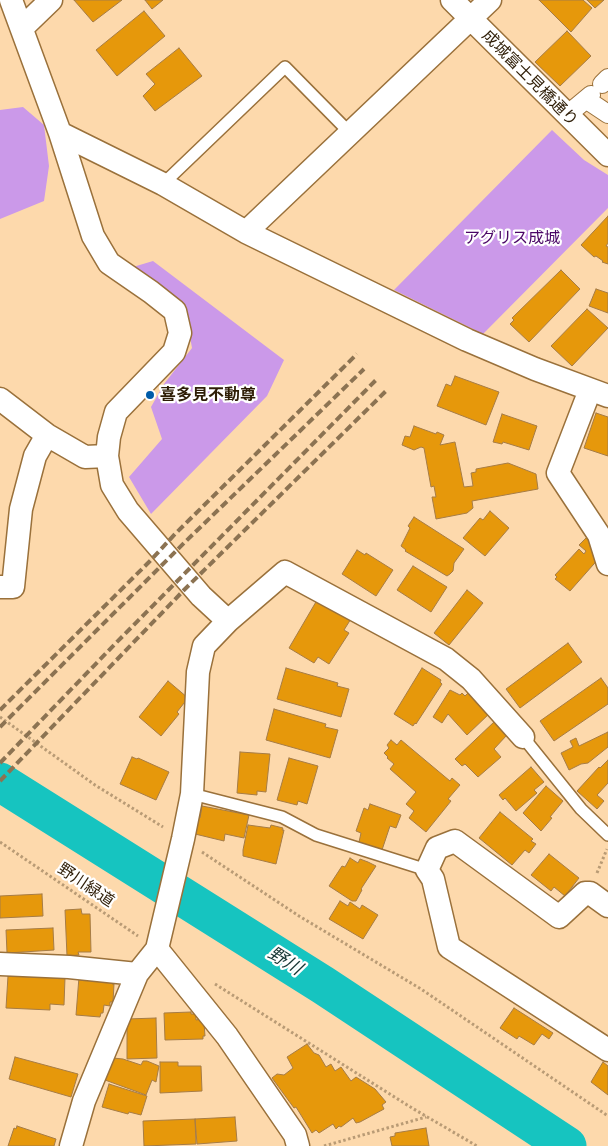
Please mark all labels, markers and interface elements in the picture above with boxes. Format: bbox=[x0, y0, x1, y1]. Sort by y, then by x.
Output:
street label: 成城富士見橋通り bbox=[478, 26, 582, 130]
park label: アグリス成城 bbox=[464, 228, 560, 248]
place label: 喜多見不動尊 bbox=[160, 385, 256, 405]
marker: 喜多見不動尊 bbox=[144, 389, 156, 401]
street label: 野川緑道 bbox=[54, 859, 118, 911]
water label: 野川 bbox=[264, 942, 306, 980]

